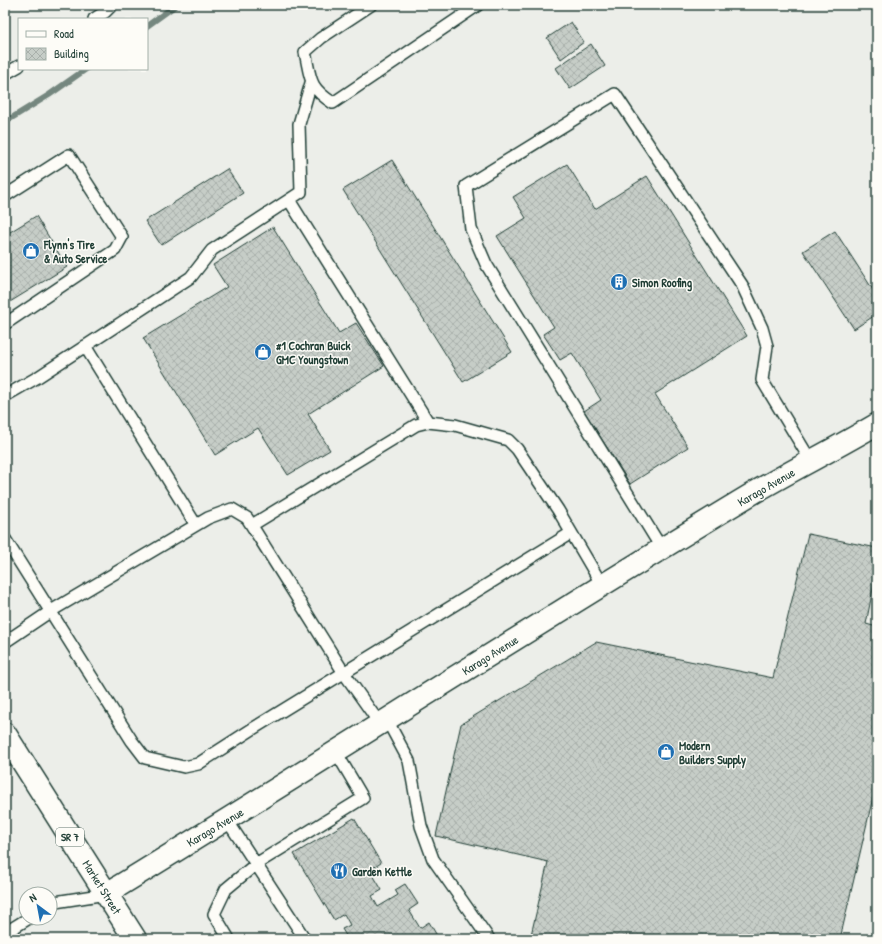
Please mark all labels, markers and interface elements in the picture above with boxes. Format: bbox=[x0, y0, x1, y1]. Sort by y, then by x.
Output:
legend bbox=[18, 18, 148, 70]
text: Road bbox=[54, 25, 74, 42]
text: Building bbox=[54, 45, 89, 62]
place label: Flynn's Tire & Auto Service bbox=[43, 236, 108, 267]
shop icon: Flynn's Tire & Auto Service bbox=[21, 241, 41, 261]
building icon: Simon Roofing bbox=[609, 272, 629, 292]
place label: Simon Roofing bbox=[632, 274, 693, 292]
place label: #1 Cochran Buick GMC Youngstown bbox=[276, 337, 350, 369]
shop icon: #1 Cochran Buick GMC Youngstown bbox=[253, 342, 273, 362]
street label: Karago Avenue bbox=[734, 464, 798, 510]
street label: Karago Avenue bbox=[458, 631, 522, 679]
place label: Modern Builders Supply bbox=[679, 737, 746, 769]
shop icon: Modern Builders Supply bbox=[656, 742, 676, 762]
street label: Karago Avenue bbox=[183, 803, 247, 851]
road number: SR 7 bbox=[56, 828, 84, 846]
street label: Market Street bbox=[79, 857, 126, 918]
restaurant icon: Garden Kettle bbox=[329, 861, 349, 881]
place label: Garden Kettle bbox=[352, 863, 412, 880]
north arrow bbox=[18, 886, 58, 926]
text: N bbox=[27, 890, 39, 905]

